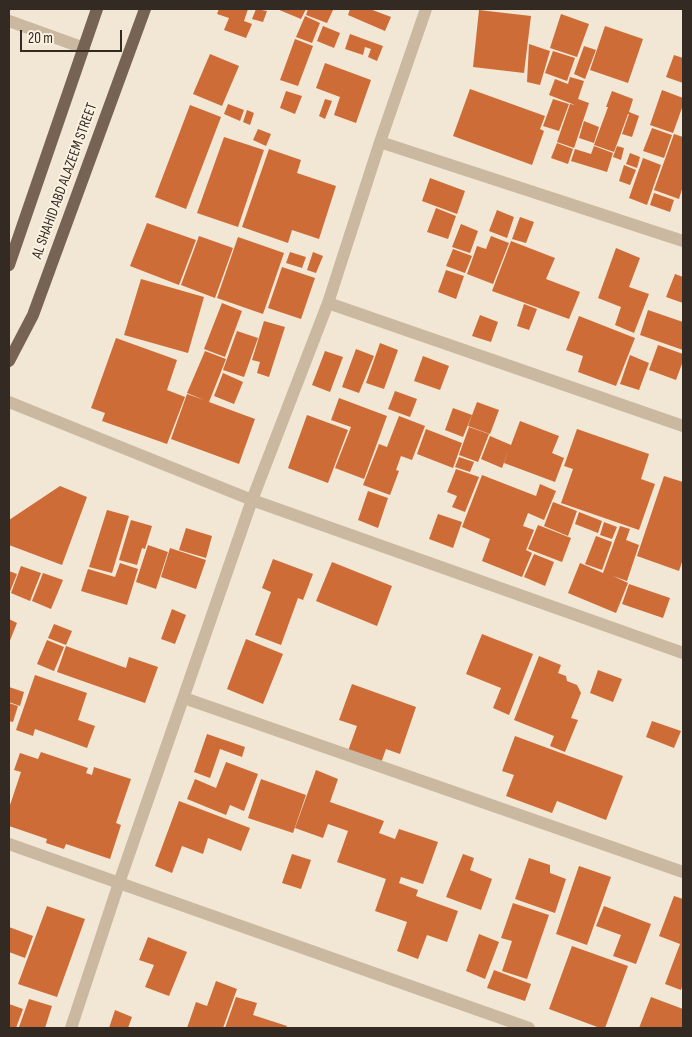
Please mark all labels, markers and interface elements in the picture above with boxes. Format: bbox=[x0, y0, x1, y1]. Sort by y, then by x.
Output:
scale bar bbox=[22, 20, 125, 52]
text: 20 m bbox=[28, 29, 53, 48]
street label: AL SHAHID ABD ALAZEEM STREET bbox=[28, 101, 102, 261]

